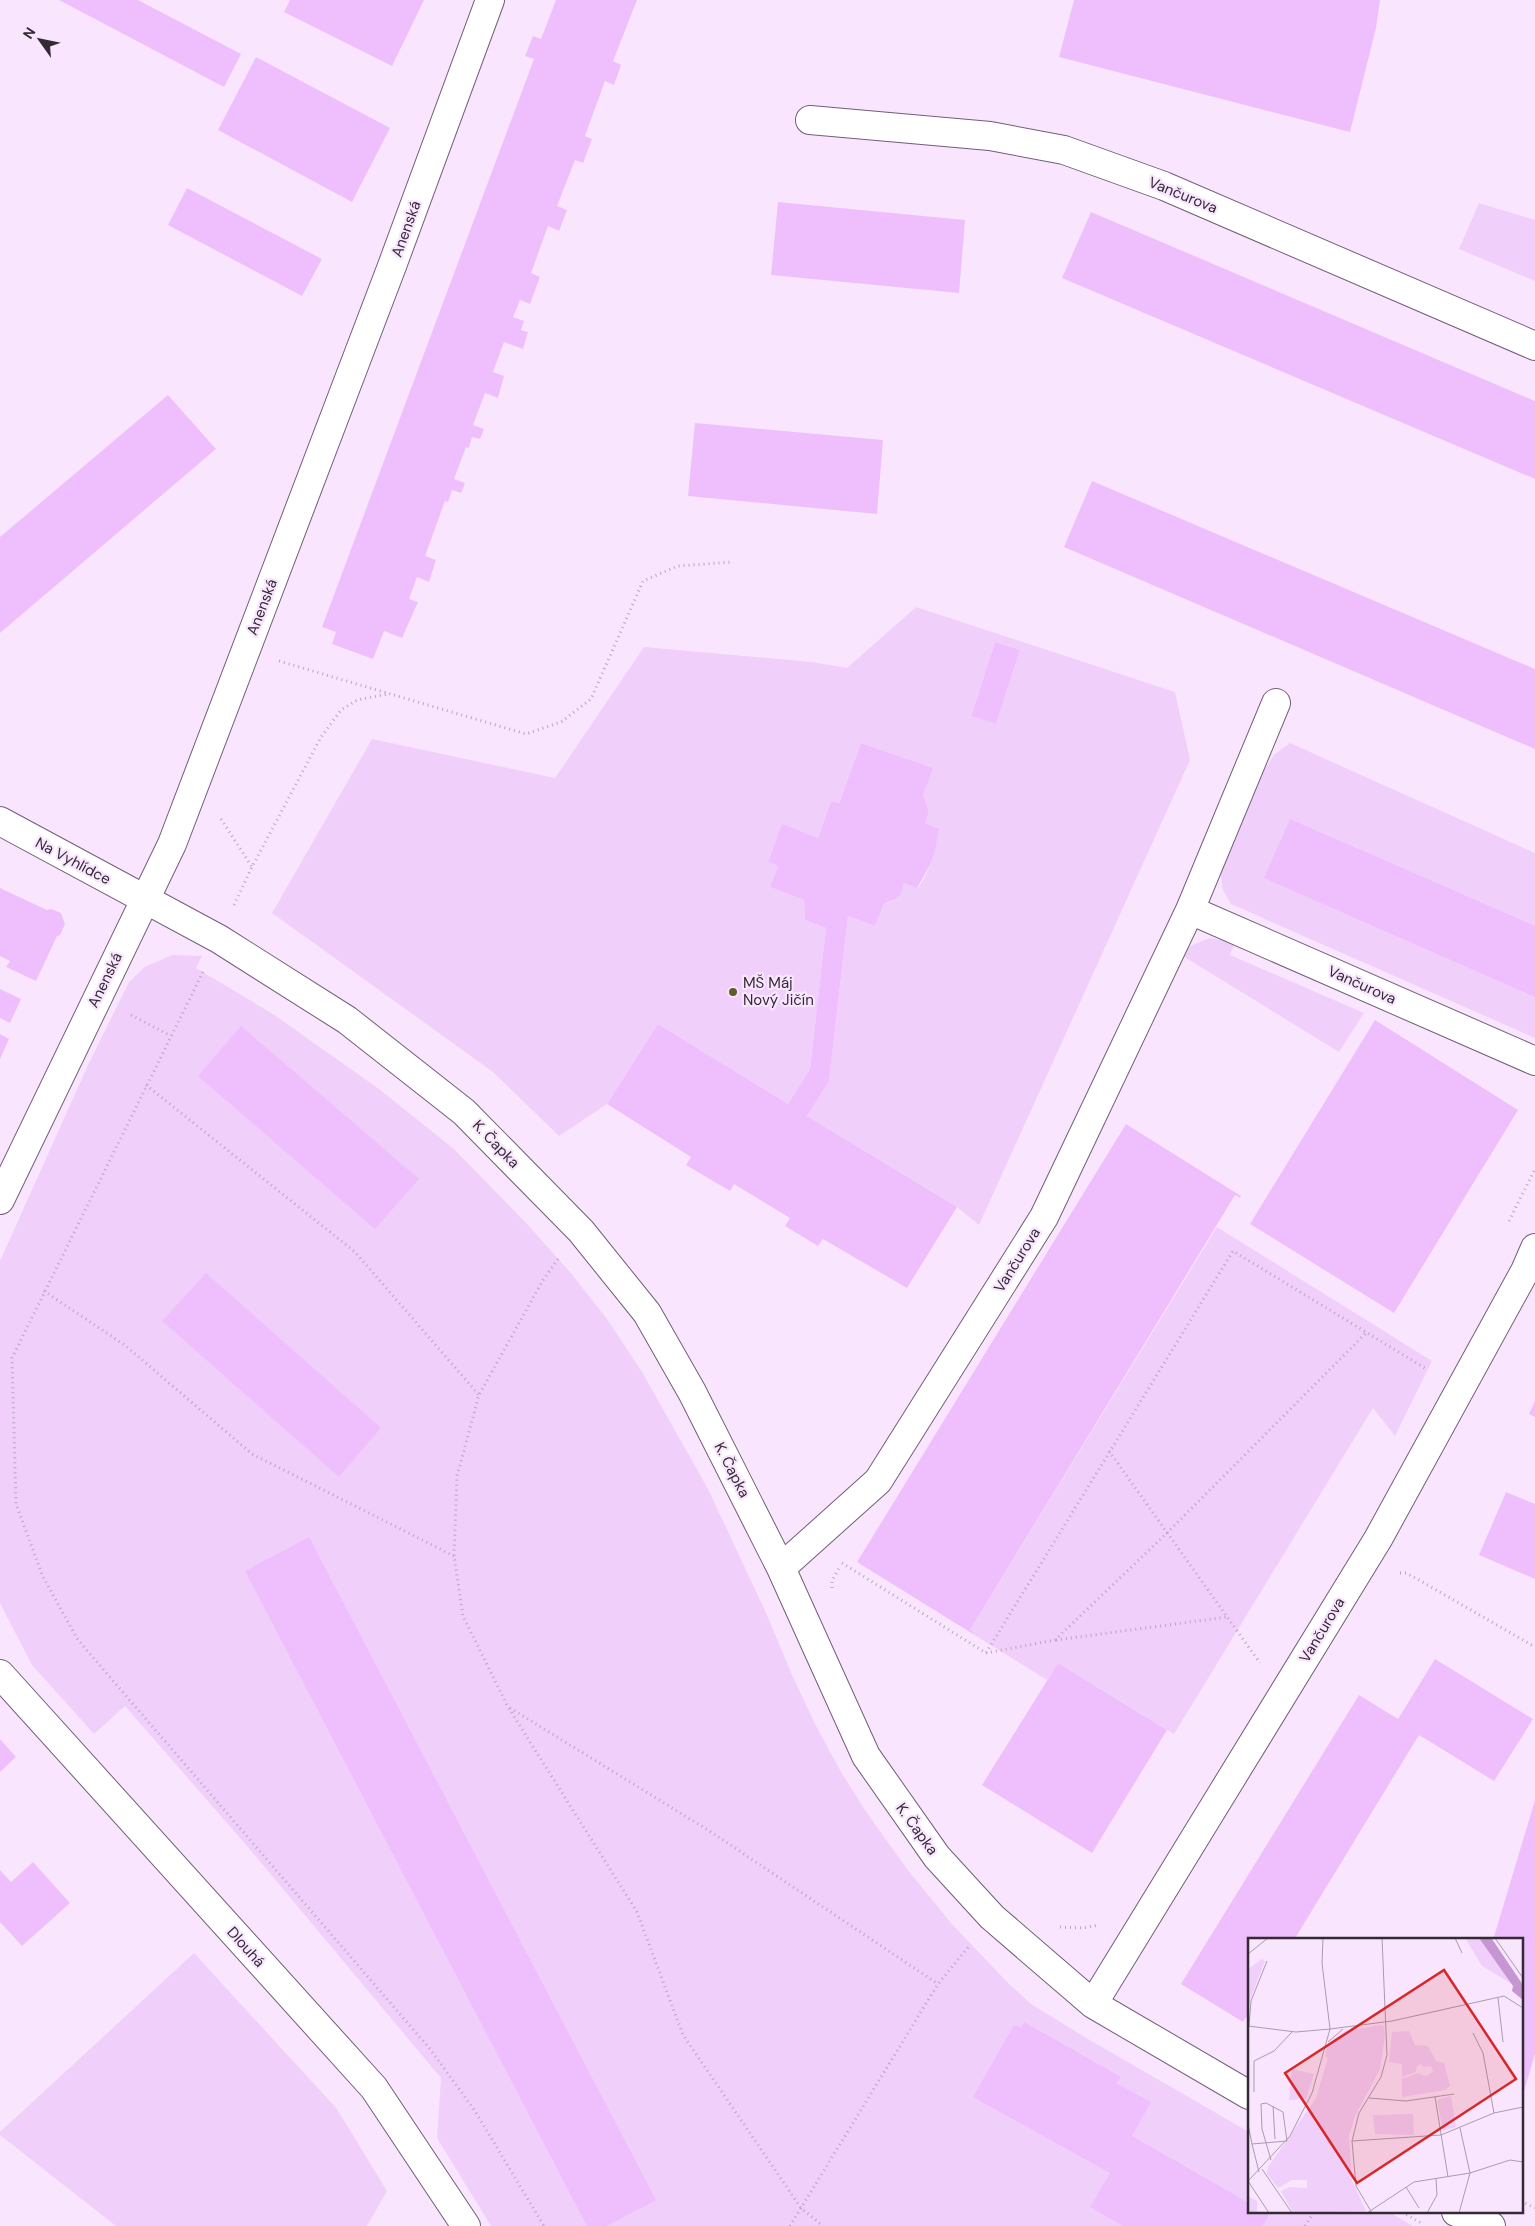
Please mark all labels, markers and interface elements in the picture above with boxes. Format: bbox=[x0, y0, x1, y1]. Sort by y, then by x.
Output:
north arrow bbox=[15, 15, 65, 65]
text: N bbox=[19, 24, 39, 42]
street label: Vančurova bbox=[1146, 172, 1220, 218]
street label: Anenská bbox=[387, 198, 425, 260]
street label: Anenská bbox=[242, 576, 282, 638]
street label: Na Vyhlídce bbox=[32, 833, 114, 889]
street label: Anenská bbox=[83, 949, 127, 1011]
street label: Vančurova bbox=[1325, 961, 1399, 1009]
place label: MŠ Máj Nový Jičín bbox=[743, 973, 814, 1010]
marker: MŠ Máj Nový Jičín bbox=[727, 986, 739, 998]
street label: K. Čapka bbox=[468, 1116, 524, 1172]
street label: Vančurova bbox=[989, 1224, 1045, 1296]
street label: K. Čapka bbox=[710, 1439, 754, 1501]
street label: Vančurova bbox=[1295, 1594, 1349, 1666]
street label: K. Čapka bbox=[891, 1799, 943, 1859]
street label: Dlouhá bbox=[223, 1922, 269, 1972]
inset map bbox=[1248, 1938, 1522, 2214]

